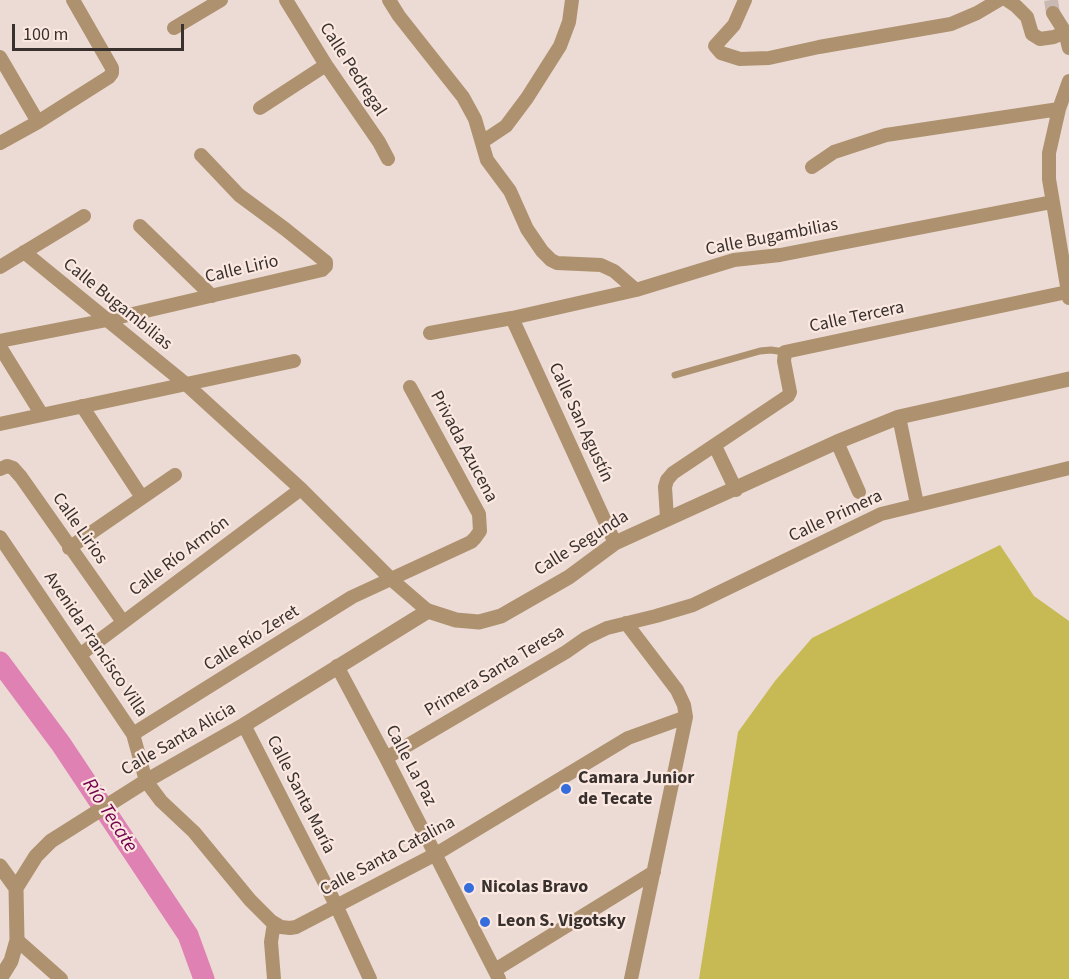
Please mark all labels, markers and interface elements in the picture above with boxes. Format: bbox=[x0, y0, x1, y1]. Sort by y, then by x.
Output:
scale bar bbox=[15, 12, 188, 50]
street label: Calle Pedregal bbox=[314, 19, 390, 121]
text: 100 m bbox=[23, 22, 68, 47]
street label: Calle Bugambilias bbox=[704, 215, 840, 261]
street label: Calle Lirio bbox=[203, 251, 281, 289]
street label: Calle Bugambilias bbox=[58, 254, 176, 356]
street label: Calle Tercera bbox=[808, 297, 906, 339]
street label: Calle San Agustín bbox=[543, 360, 617, 486]
street label: Privada Azucena bbox=[425, 387, 501, 507]
street label: Calle Primera bbox=[786, 486, 886, 548]
street label: Calle Lirios bbox=[47, 489, 111, 569]
street label: Calle Segunda bbox=[531, 506, 633, 582]
street label: Calle Río Armón bbox=[126, 512, 234, 602]
street label: Avenida Francisco Villa bbox=[38, 568, 152, 722]
street label: Calle Río Zeret bbox=[200, 601, 304, 677]
street label: Primera Santa Teresa bbox=[421, 622, 569, 722]
street label: Calle Santa Alicia bbox=[118, 699, 240, 781]
street label: Calle La Paz bbox=[380, 722, 440, 810]
street label: Calle Santa María bbox=[261, 732, 339, 858]
place label: Camara Junior de Tecate bbox=[578, 768, 694, 810]
water label: Río Tecate bbox=[76, 774, 142, 858]
marker: Camara Junior de Tecate bbox=[559, 782, 573, 796]
street label: Calle Santa Catalina bbox=[317, 812, 459, 902]
place label: Nicolas Bravo bbox=[481, 877, 588, 899]
marker: Nicolas Bravo bbox=[462, 881, 476, 895]
place label: Leon S. Vigotsky bbox=[497, 911, 626, 933]
marker: Leon S. Vigotsky bbox=[478, 915, 492, 929]

